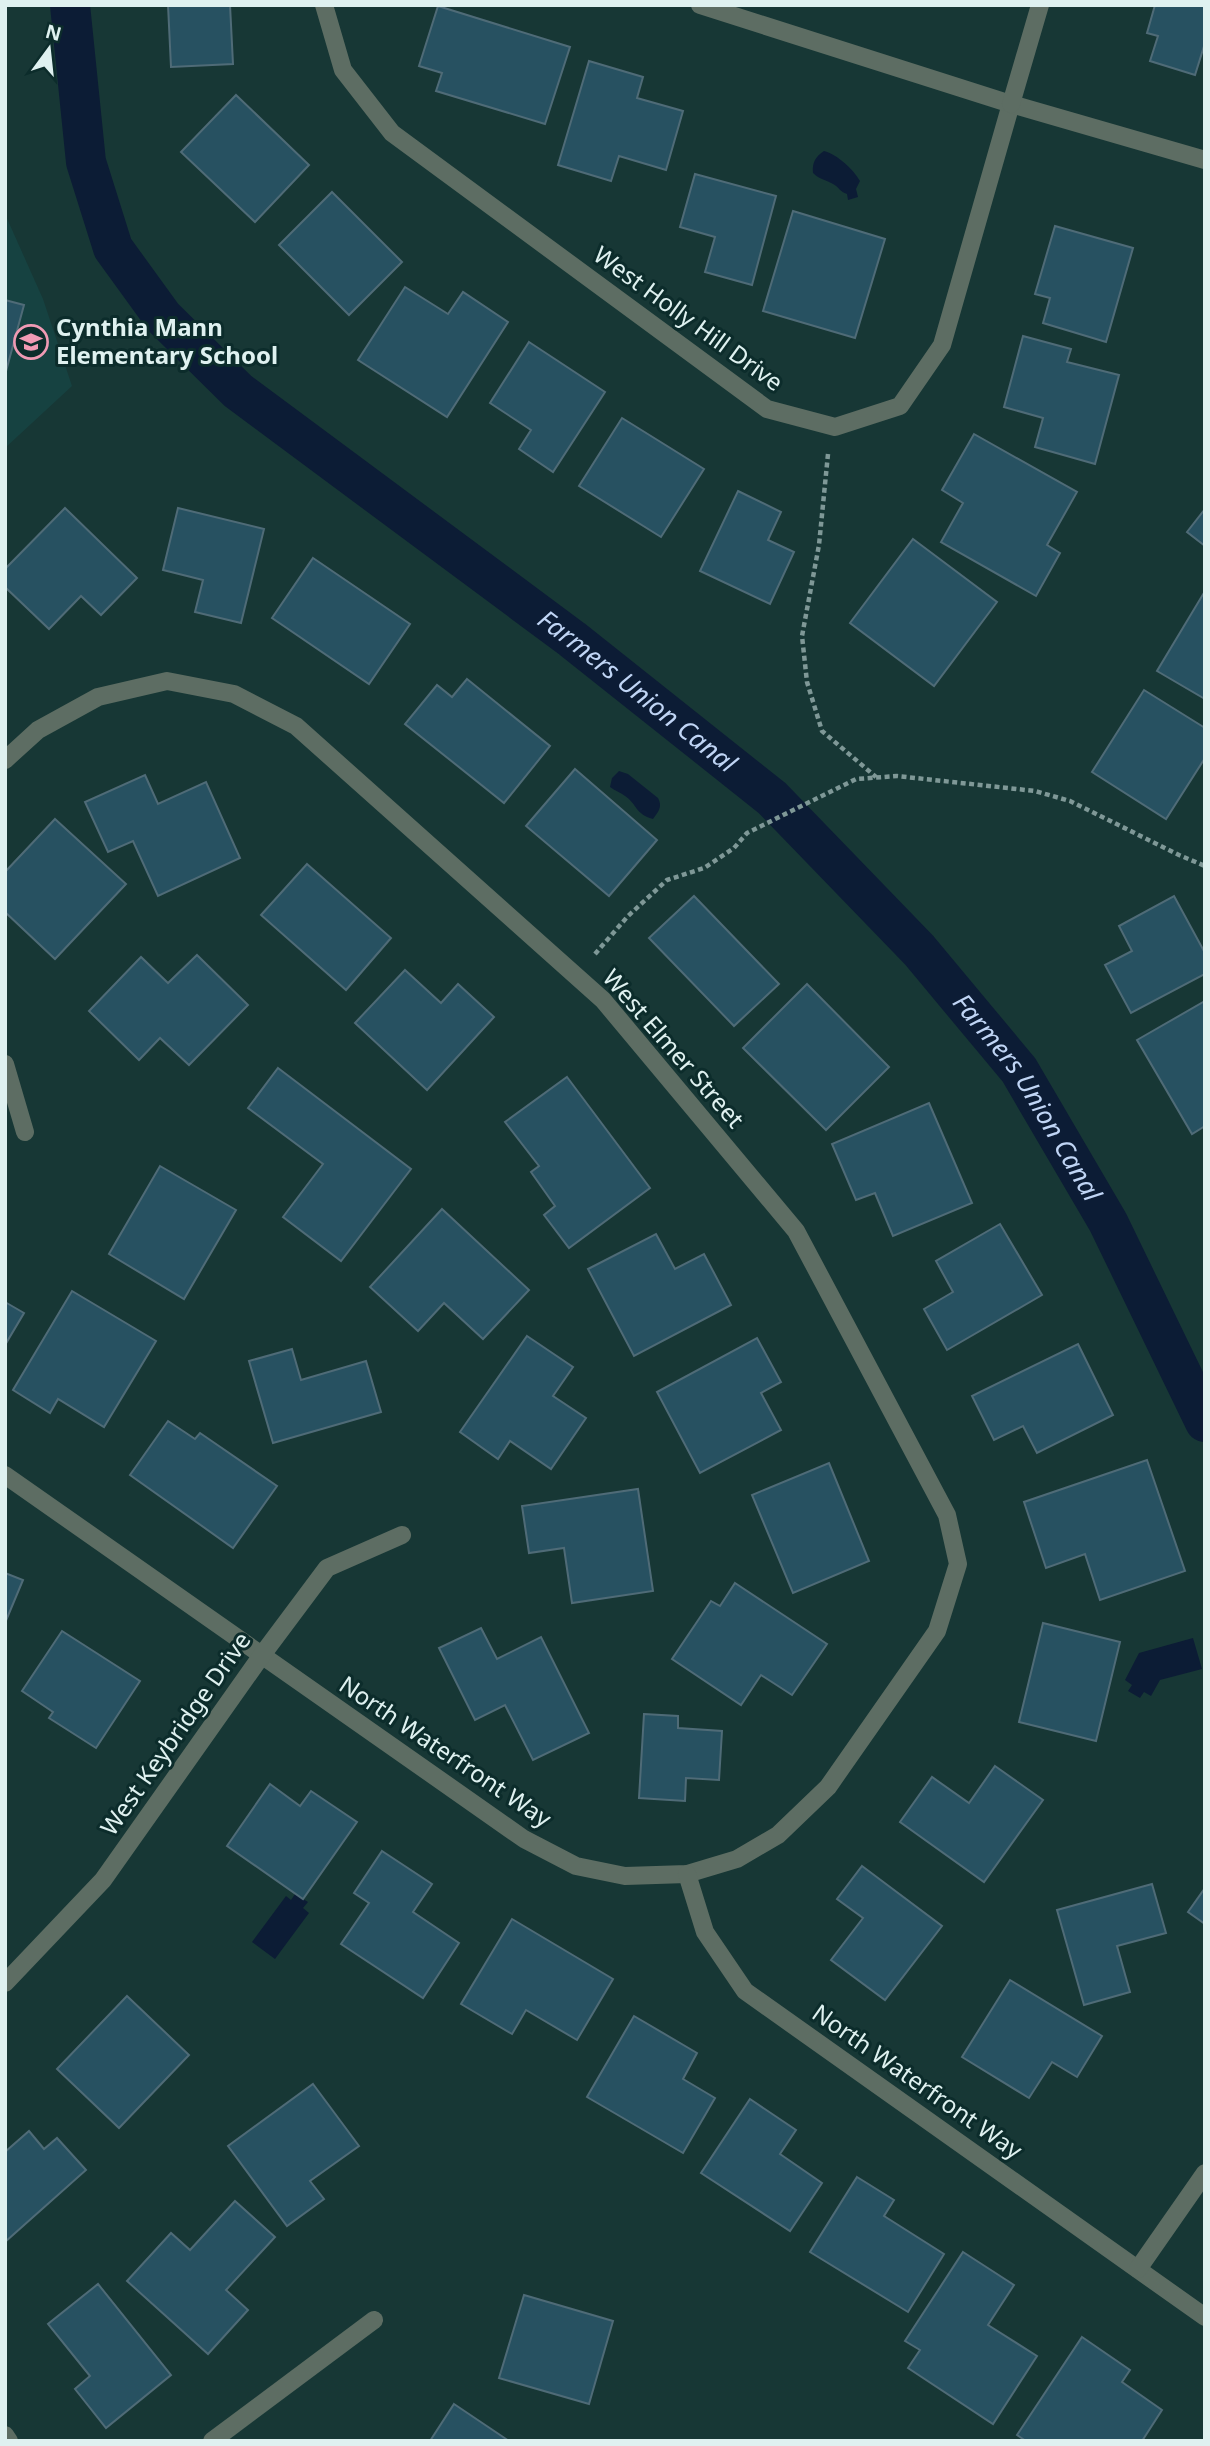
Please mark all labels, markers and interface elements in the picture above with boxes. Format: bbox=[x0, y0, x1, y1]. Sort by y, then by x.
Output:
north arrow bbox=[14, 14, 84, 84]
text: N bbox=[43, 18, 64, 47]
street label: West Holly Hill Drive bbox=[587, 238, 790, 398]
place label: Cynthia Mann Elementary School bbox=[56, 310, 278, 371]
school or university icon: Cynthia Mann Elementary School bbox=[12, 323, 50, 361]
water label: Farmers Union Canal bbox=[531, 601, 746, 781]
street label: West Elmer Street bbox=[596, 962, 753, 1135]
water label: Farmers Union Canal bbox=[945, 985, 1112, 1209]
street label: West Keybridge Drive bbox=[92, 1625, 258, 1841]
street label: North Waterfront Way bbox=[333, 1667, 559, 1835]
street label: North Waterfront Way bbox=[806, 1996, 1030, 2166]

